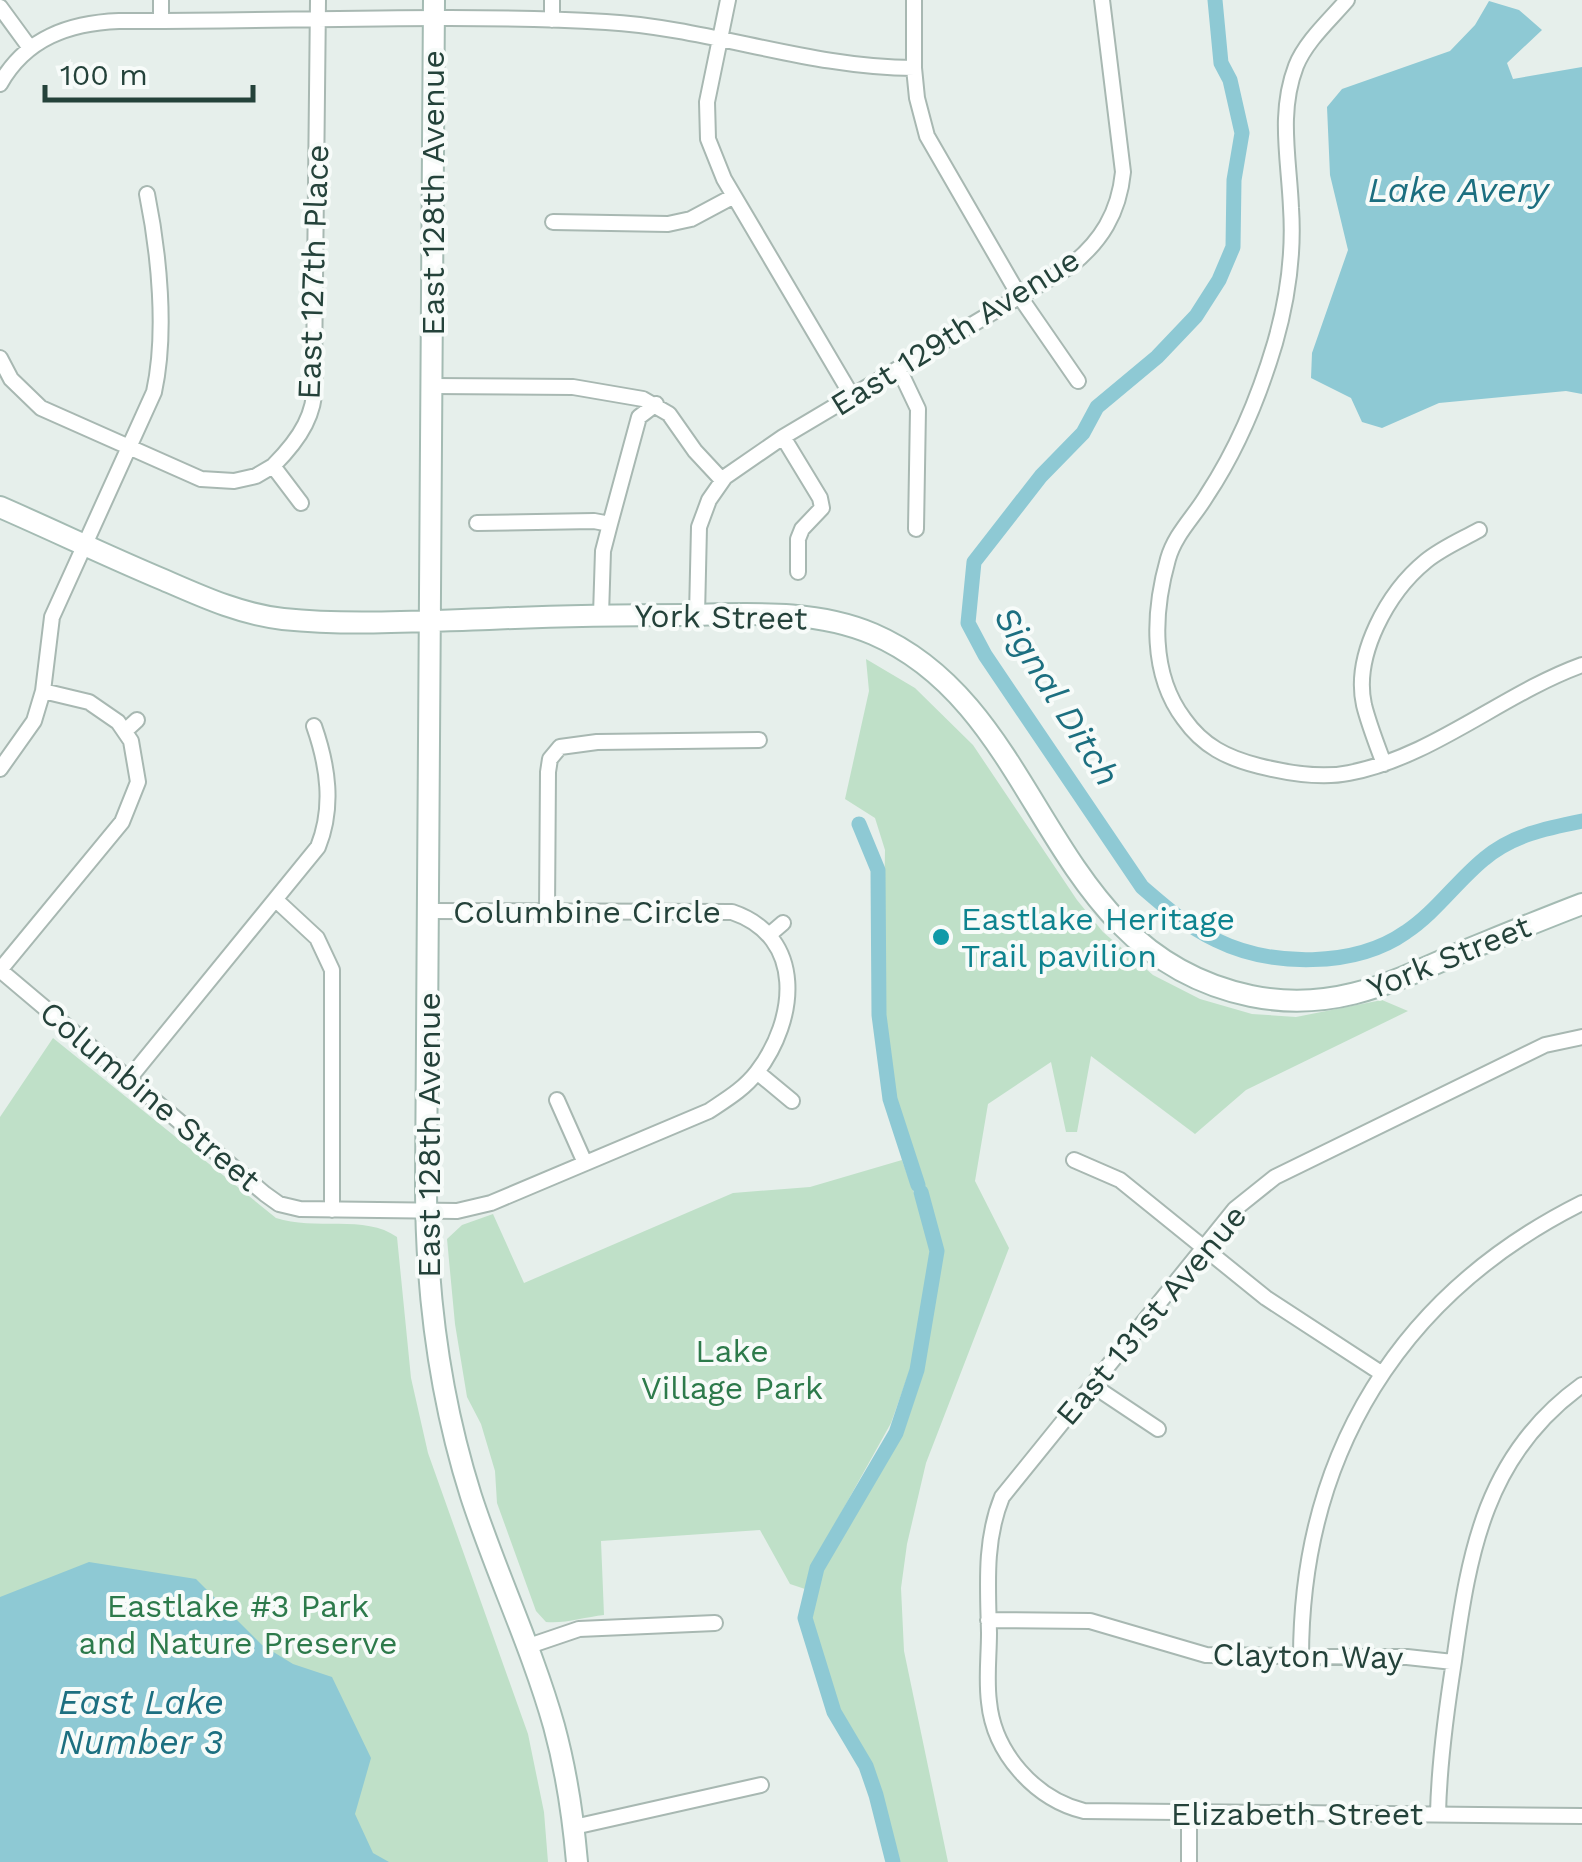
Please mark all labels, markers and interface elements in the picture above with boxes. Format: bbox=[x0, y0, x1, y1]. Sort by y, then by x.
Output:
scale bar bbox=[45, 40, 252, 102]
street label: East 128th Avenue bbox=[414, 50, 452, 336]
text: 100 m bbox=[60, 57, 148, 92]
street label: East 127th Place bbox=[290, 144, 336, 400]
water label: Lake Avery bbox=[1368, 169, 1551, 211]
street label: East 129th Avenue bbox=[824, 240, 1086, 424]
street label: York Street bbox=[634, 596, 808, 638]
water label: Signal Ditch bbox=[985, 599, 1129, 793]
street label: Columbine Circle bbox=[453, 893, 721, 931]
place label: Eastlake Heritage Trail pavilion bbox=[961, 900, 1235, 975]
street label: York Street bbox=[1362, 907, 1536, 1007]
marker: Eastlake Heritage Trail pavilion bbox=[930, 926, 952, 948]
street label: East 128th Avenue bbox=[410, 992, 448, 1278]
street label: Columbine Street bbox=[32, 993, 268, 1199]
street label: East 131st Avenue bbox=[1048, 1197, 1254, 1433]
park label: Lake Village Park bbox=[641, 1332, 823, 1407]
park label: Eastlake #3 Park and Nature Preserve bbox=[79, 1587, 397, 1662]
street label: Clayton Way bbox=[1212, 1635, 1404, 1677]
water label: East Lake Number 3 bbox=[58, 1681, 224, 1763]
street label: Elizabeth Street bbox=[1171, 1795, 1423, 1833]

